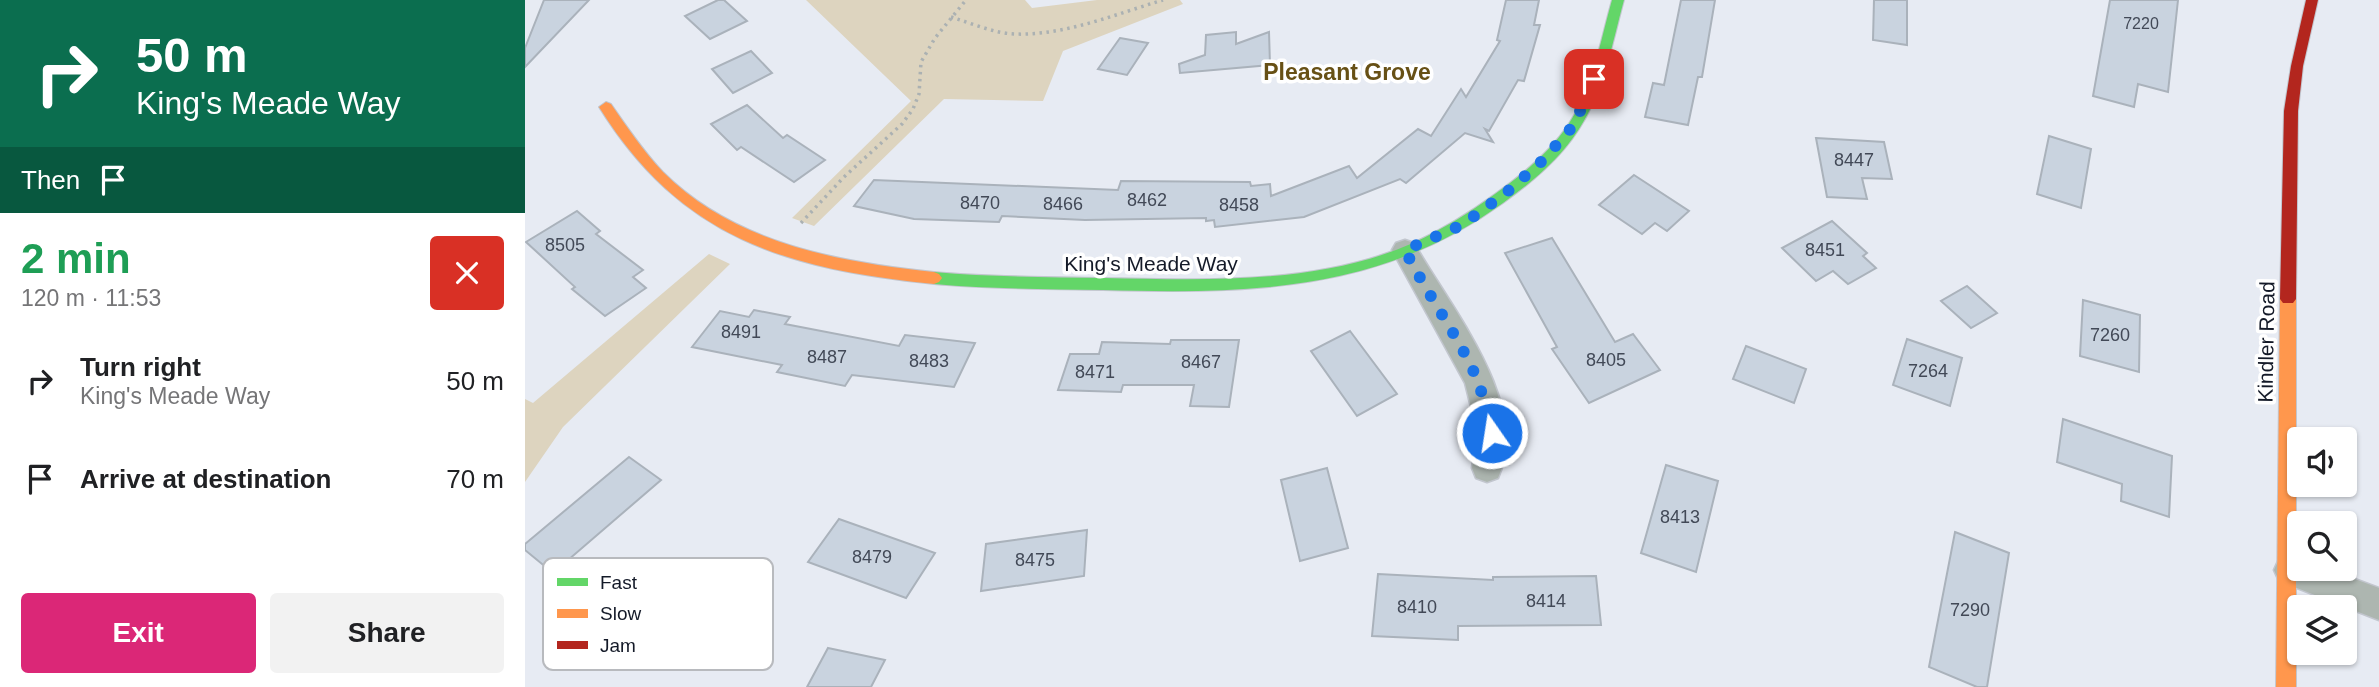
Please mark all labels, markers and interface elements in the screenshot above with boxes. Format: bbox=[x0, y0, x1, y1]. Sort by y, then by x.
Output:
house number: 7220 bbox=[2123, 15, 2159, 32]
icon: right bbox=[21, 28, 112, 119]
text: 50 m bbox=[136, 28, 248, 82]
pin bbox=[1564, 49, 1624, 109]
district label: Pleasant Grove bbox=[1263, 59, 1431, 85]
icon: arrive bbox=[1575, 60, 1613, 98]
text: King's Meade Way bbox=[136, 85, 401, 121]
house number: 8447 bbox=[1834, 150, 1874, 170]
icon: arrive bbox=[94, 161, 132, 199]
text: Then bbox=[21, 165, 80, 195]
house number: 8462 bbox=[1127, 190, 1167, 210]
house number: 8470 bbox=[960, 193, 1000, 213]
house number: 8466 bbox=[1043, 194, 1083, 214]
house number: 8458 bbox=[1219, 195, 1259, 215]
text: 2 min bbox=[21, 235, 131, 282]
house number: 8505 bbox=[545, 235, 585, 255]
button: close bbox=[430, 236, 504, 310]
house number: 8451 bbox=[1805, 240, 1845, 260]
street label: King's Meade Way bbox=[1064, 252, 1238, 275]
street label: Kindler Road bbox=[2253, 281, 2279, 403]
text: 120 m · 11:53 bbox=[21, 285, 161, 311]
house number: 8491 bbox=[721, 322, 761, 342]
house number: 7260 bbox=[2090, 325, 2130, 345]
house number: 8487 bbox=[807, 347, 847, 367]
house number: 8405 bbox=[1586, 350, 1626, 370]
house number: 8483 bbox=[909, 351, 949, 371]
text: Turn right bbox=[80, 352, 201, 382]
house number: 8467 bbox=[1181, 352, 1221, 372]
house number: 7264 bbox=[1908, 361, 1948, 381]
icon: right bbox=[21, 362, 59, 400]
house number: 8471 bbox=[1075, 362, 1115, 382]
text: 50 m bbox=[446, 366, 504, 396]
text: King's Meade Way bbox=[80, 383, 270, 409]
position arrow bbox=[1455, 396, 1529, 470]
map controls bbox=[2287, 427, 2357, 665]
button: sound bbox=[2287, 427, 2357, 497]
icon: arrive bbox=[21, 460, 59, 498]
text: Arrive at destination bbox=[80, 464, 331, 494]
text: 70 m bbox=[446, 464, 504, 494]
house number: 8413 bbox=[1660, 507, 1700, 527]
button: search bbox=[2287, 511, 2357, 581]
house number: 8479 bbox=[852, 547, 892, 567]
house number: 8475 bbox=[1015, 550, 1055, 570]
legend bbox=[543, 558, 773, 670]
text: Fast bbox=[600, 572, 638, 593]
house number: 8414 bbox=[1526, 591, 1566, 611]
button: Exit bbox=[21, 593, 256, 673]
button: Share bbox=[270, 593, 504, 673]
button: layers bbox=[2287, 595, 2357, 665]
house number: 8410 bbox=[1397, 597, 1437, 617]
house number: 7290 bbox=[1950, 600, 1990, 620]
text: Slow bbox=[600, 603, 641, 624]
text: Jam bbox=[600, 635, 636, 656]

